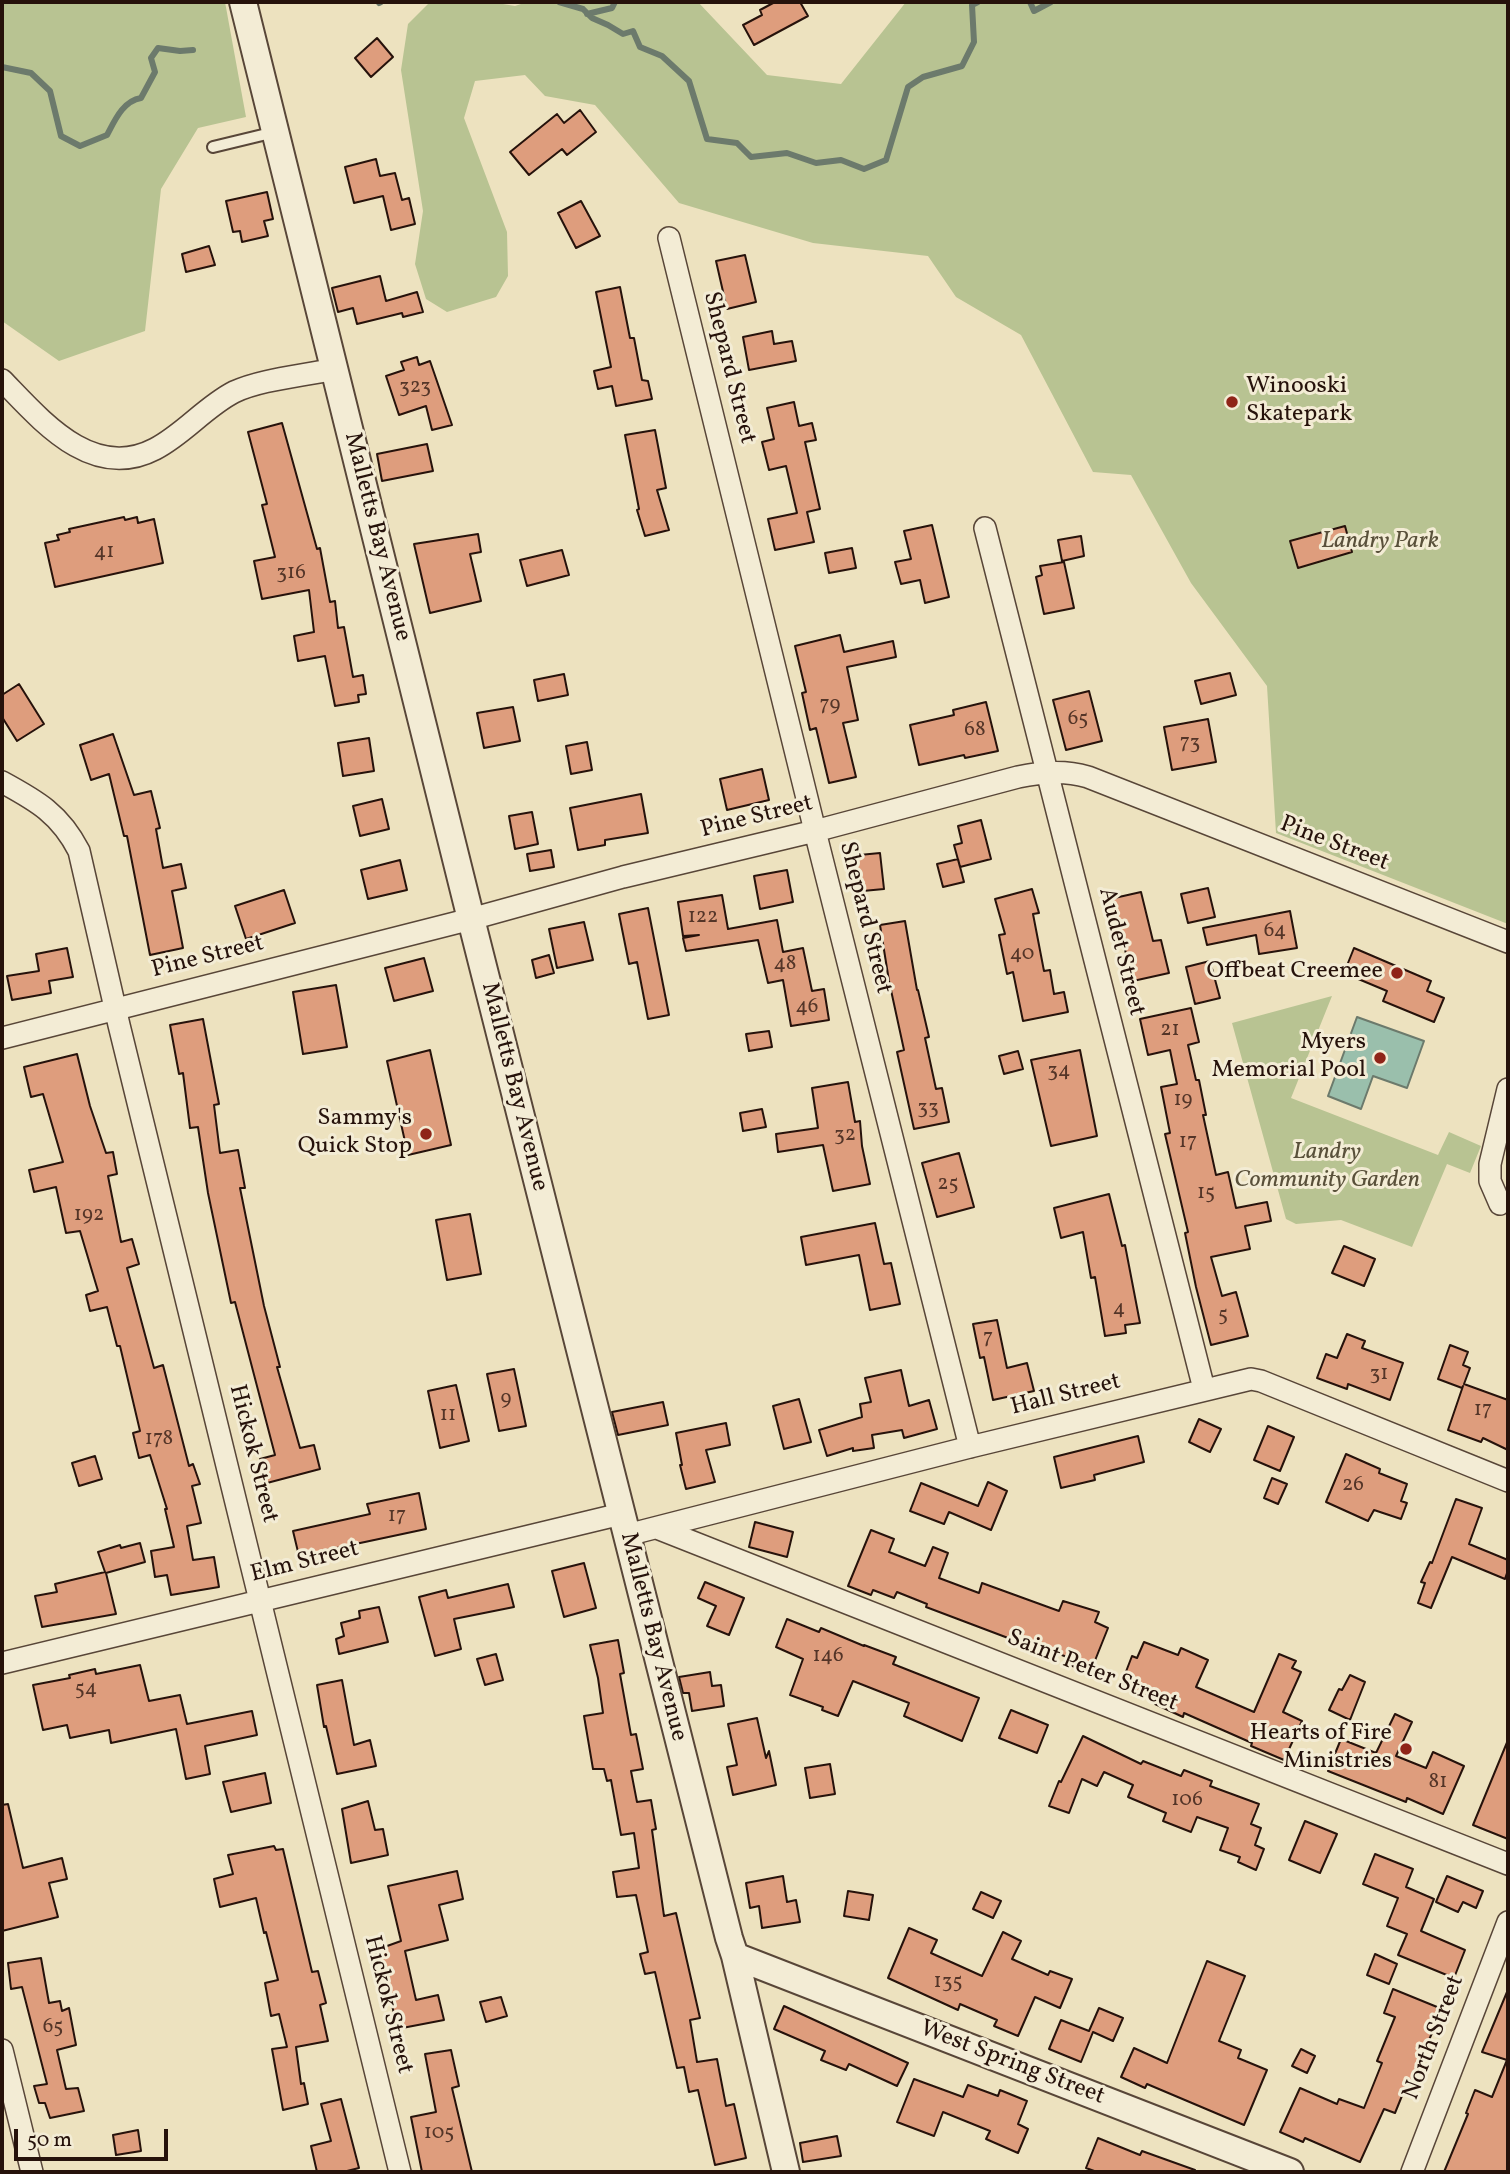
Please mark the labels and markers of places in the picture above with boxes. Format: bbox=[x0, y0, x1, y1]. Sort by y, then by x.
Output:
place label: Winooski Skatepark bbox=[1246, 374, 1352, 430]
marker: Winooski Skatepark bbox=[1224, 394, 1240, 410]
place label: Offbeat Creemee bbox=[1207, 959, 1383, 987]
marker: Offbeat Creemee bbox=[1389, 965, 1405, 981]
place label: Myers Memorial Pool bbox=[1212, 1030, 1366, 1086]
marker: Myers Memorial Pool bbox=[1372, 1050, 1388, 1066]
place label: Sammy's Quick Stop bbox=[298, 1106, 412, 1162]
marker: Sammy's Quick Stop bbox=[418, 1126, 434, 1142]
place label: Hearts of Fire Ministries bbox=[1250, 1721, 1392, 1777]
marker: Hearts of Fire Ministries bbox=[1398, 1741, 1414, 1757]

